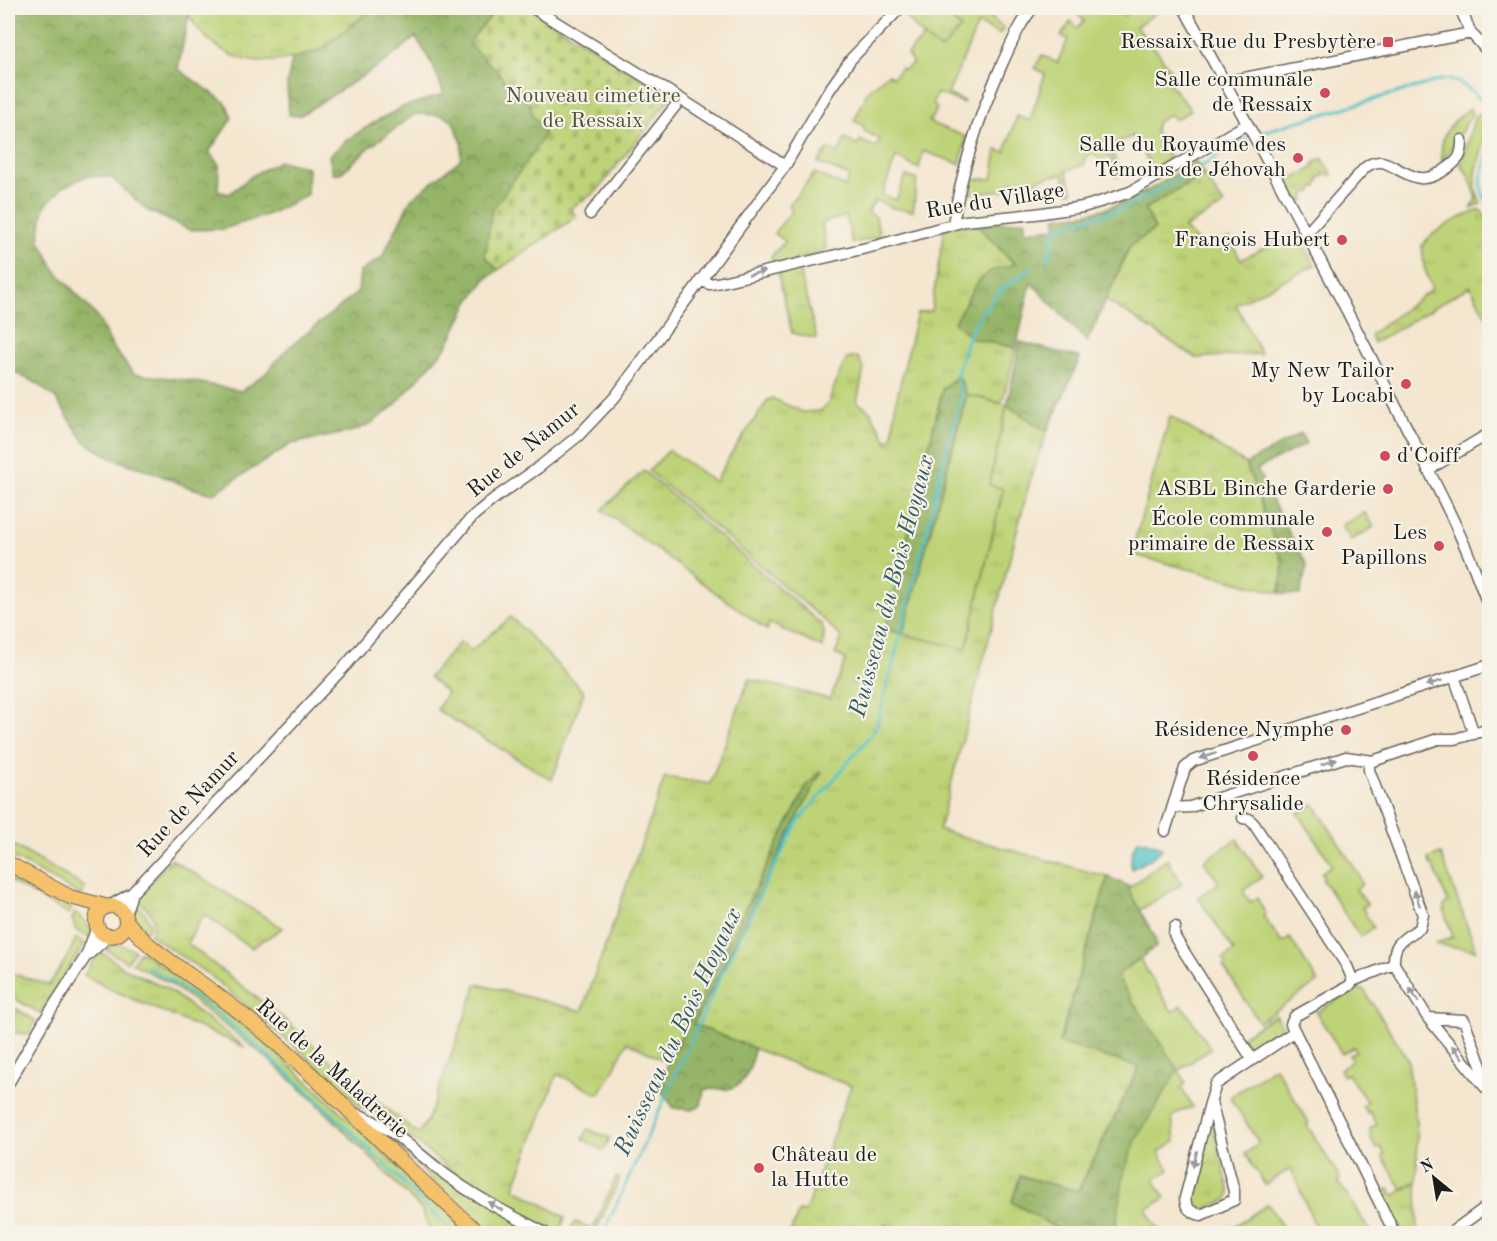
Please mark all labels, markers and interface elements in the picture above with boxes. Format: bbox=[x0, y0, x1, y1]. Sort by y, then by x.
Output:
place label: Ressaix Rue du Presbytère bbox=[1120, 31, 1376, 53]
marker: Ressaix Rue du Presbytère bbox=[1381, 35, 1395, 49]
place label: Salle communale de Ressaix bbox=[1154, 69, 1313, 116]
park label: Nouveau cimetière de Ressaix bbox=[505, 85, 681, 132]
marker: Salle communale de Ressaix bbox=[1318, 86, 1332, 100]
place label: Salle du Royaume des Témoins de Jéhovah bbox=[1079, 134, 1286, 181]
marker: Salle du Royaume des Témoins de Jéhovah bbox=[1291, 151, 1305, 165]
street label: Rue du Village bbox=[924, 179, 1066, 223]
place label: François Hubert bbox=[1174, 229, 1330, 251]
marker: François Hubert bbox=[1335, 233, 1349, 247]
one-way arrow bbox=[748, 268, 766, 278]
place label: My New Tailor by Locabi bbox=[1250, 360, 1394, 407]
marker: My New Tailor by Locabi bbox=[1399, 377, 1413, 391]
street label: Rue de Namur bbox=[464, 398, 584, 502]
place label: d'Coiff bbox=[1397, 445, 1461, 467]
marker: d'Coiff bbox=[1378, 449, 1392, 463]
water label: Ruisseau du Bois Hoyaux bbox=[846, 452, 940, 721]
place label: ASBL Binche Garderie bbox=[1156, 478, 1376, 500]
marker: ASBL Binche Garderie bbox=[1381, 482, 1395, 496]
place label: École communale primaire de Ressaix bbox=[1128, 505, 1315, 555]
place label: Les Papillons bbox=[1341, 522, 1427, 569]
marker: École communale primaire de Ressaix bbox=[1320, 525, 1334, 539]
marker: Les Papillons bbox=[1432, 539, 1446, 553]
one-way arrow bbox=[1425, 678, 1443, 688]
place label: Résidence Nymphe bbox=[1154, 719, 1334, 741]
marker: Résidence Nymphe bbox=[1339, 723, 1353, 737]
street label: Rue de Namur bbox=[134, 746, 244, 862]
marker: Résidence Chrysalide bbox=[1246, 749, 1260, 763]
one-way arrow bbox=[1199, 751, 1217, 761]
one-way arrow bbox=[1320, 757, 1338, 766]
place label: Résidence Chrysalide bbox=[1202, 768, 1304, 815]
one-way arrow bbox=[1411, 889, 1421, 907]
water label: Ruisseau du Bois Hoyaux bbox=[611, 904, 747, 1161]
one-way arrow bbox=[1408, 987, 1419, 1003]
street label: Rue de la Maladrerie bbox=[252, 995, 412, 1143]
one-way arrow bbox=[1451, 1045, 1463, 1060]
place label: Château de la Hutte bbox=[771, 1144, 877, 1191]
north arrow bbox=[1404, 1148, 1464, 1208]
one-way arrow bbox=[1190, 1150, 1200, 1168]
text: N bbox=[1418, 1156, 1437, 1177]
marker: Château de la Hutte bbox=[752, 1161, 766, 1175]
one-way arrow bbox=[486, 1201, 503, 1211]

